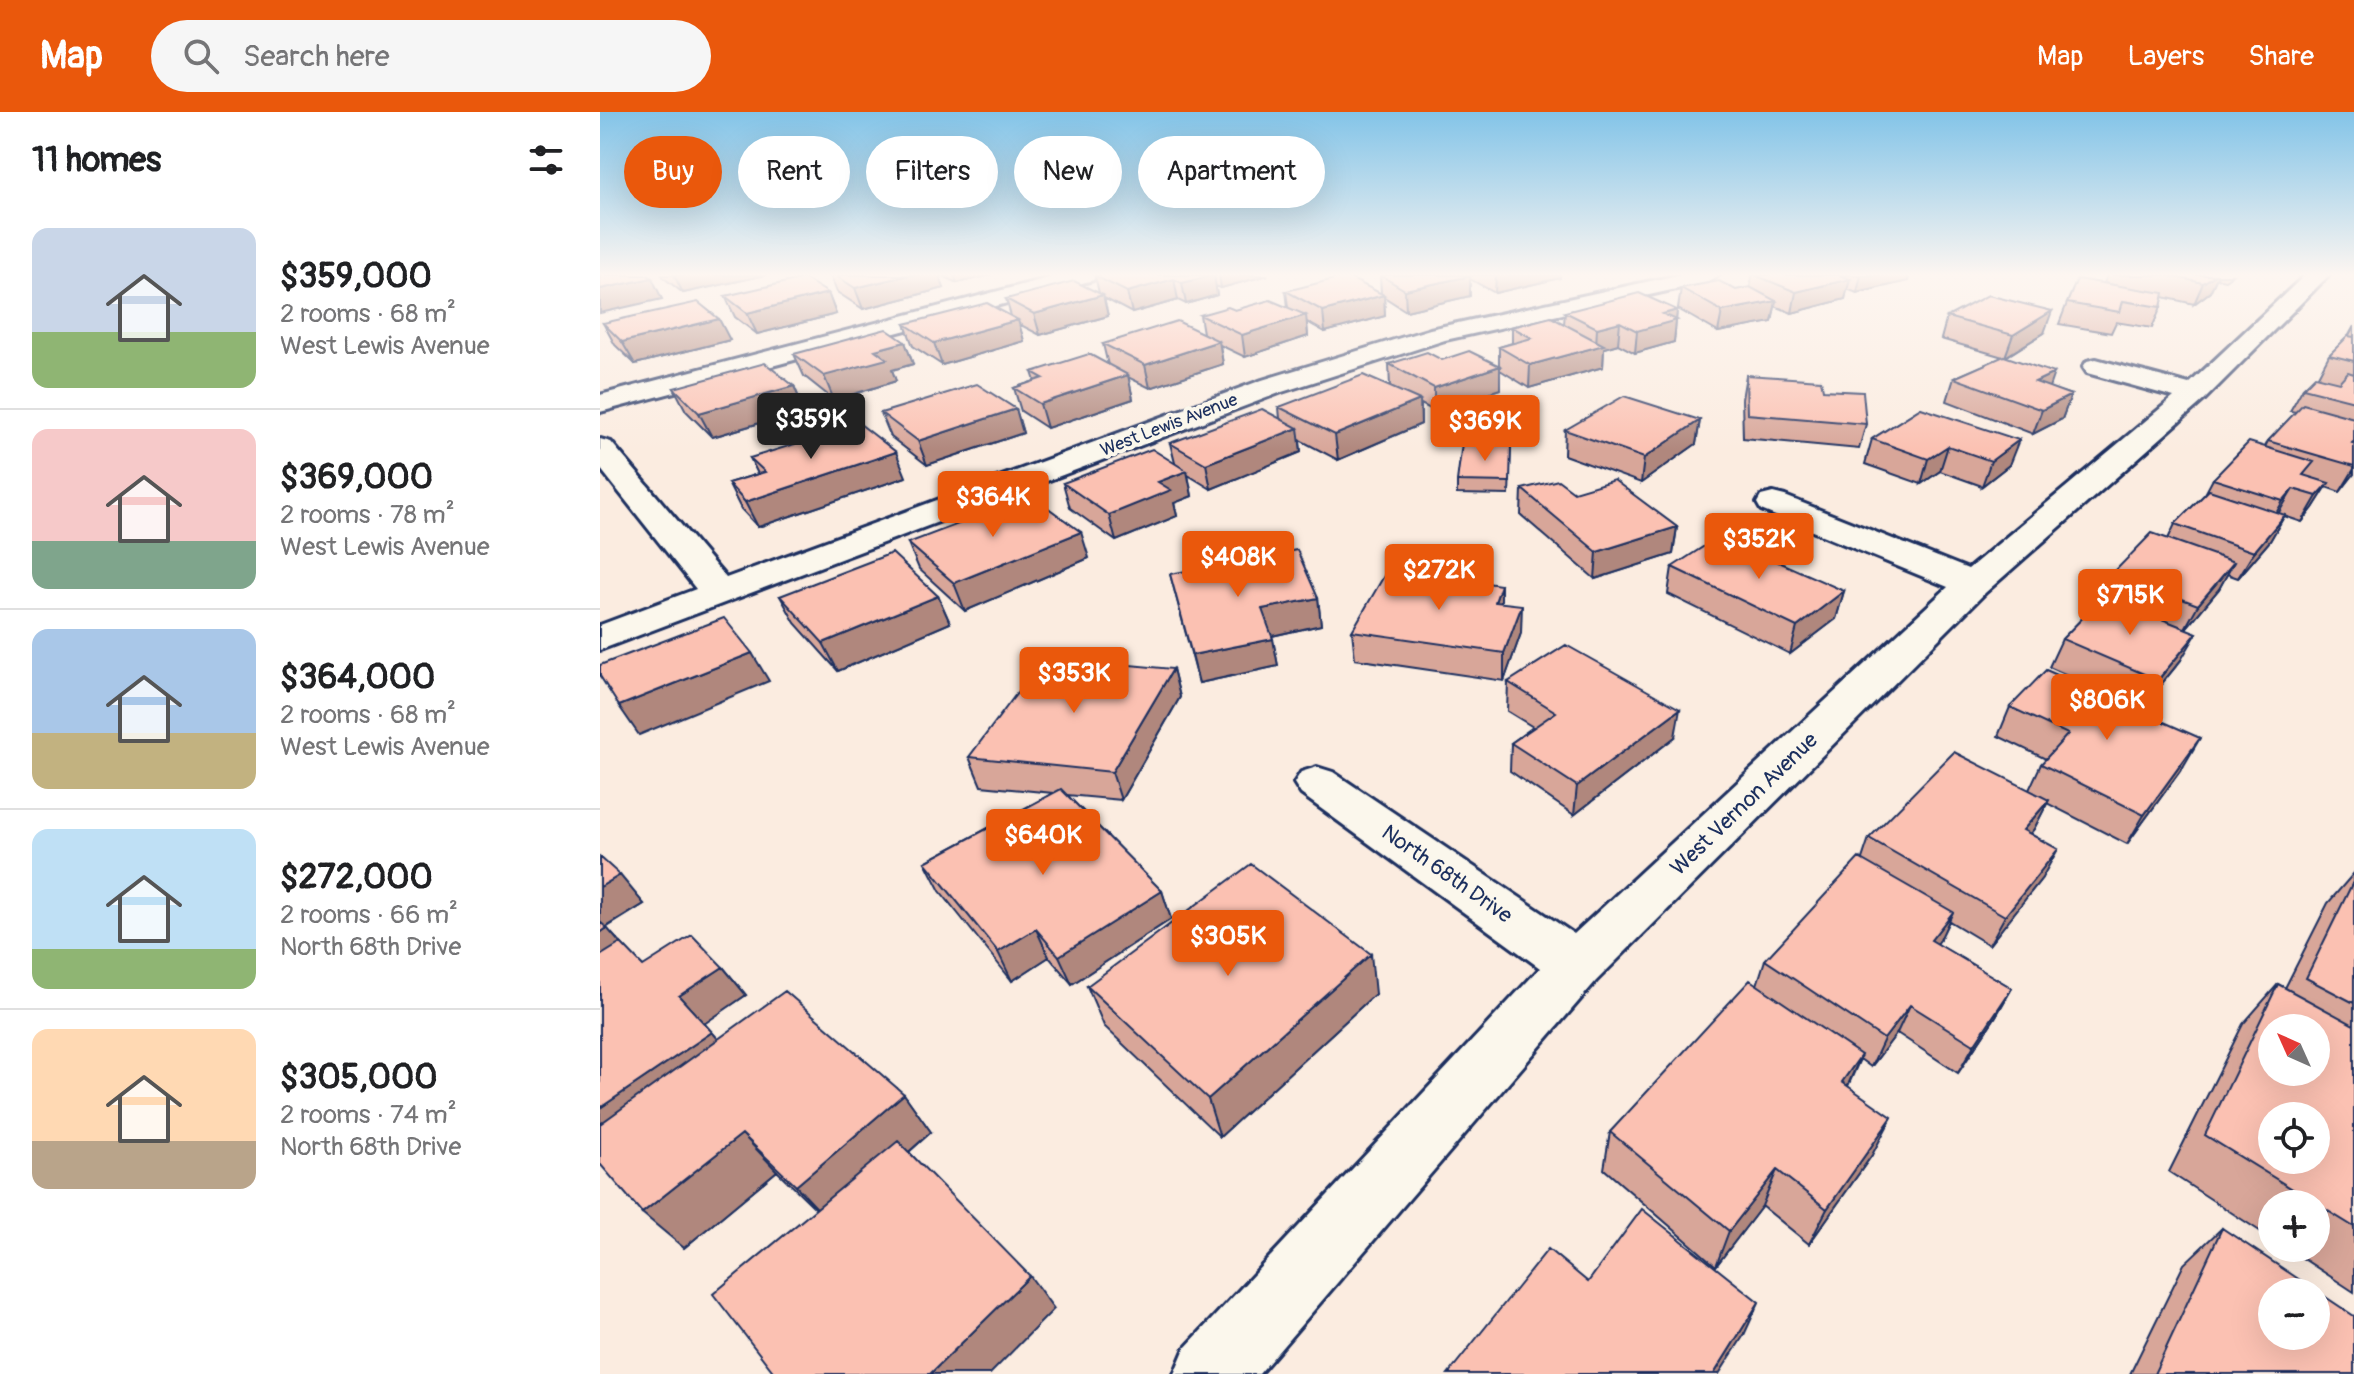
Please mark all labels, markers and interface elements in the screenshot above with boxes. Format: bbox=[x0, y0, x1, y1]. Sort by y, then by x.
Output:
search box bbox=[151, 20, 711, 92]
text: Map bbox=[40, 32, 103, 80]
icon: search bbox=[179, 34, 223, 78]
text: Search here bbox=[243, 38, 390, 75]
text: Map bbox=[2037, 39, 2083, 74]
text: Layers bbox=[2127, 39, 2204, 74]
text: Share bbox=[2248, 39, 2314, 74]
chip: Buy bbox=[624, 136, 722, 208]
chip: Rent bbox=[738, 136, 850, 208]
chip: Filters bbox=[866, 136, 998, 208]
chip: New bbox=[1014, 136, 1122, 208]
chip: Apartment bbox=[1138, 136, 1325, 208]
icon: filters bbox=[524, 138, 568, 182]
text: 11 homes bbox=[32, 139, 161, 182]
text: $359,000 bbox=[280, 255, 432, 298]
icon: home bbox=[96, 260, 192, 356]
text: 2 rooms · 68 m² bbox=[280, 298, 456, 330]
text: West Lewis Avenue bbox=[280, 330, 490, 362]
street label: West Lewis Avenue bbox=[1097, 388, 1241, 462]
pin: $359K bbox=[755, 393, 867, 461]
pin: $369K bbox=[1429, 395, 1541, 463]
text: $359K bbox=[775, 403, 847, 435]
text: $369K bbox=[1449, 405, 1521, 437]
text: $369,000 bbox=[280, 456, 433, 499]
icon: home bbox=[96, 461, 192, 557]
pin: $364K bbox=[937, 471, 1049, 539]
text: $364K bbox=[956, 481, 1030, 513]
text: 2 rooms · 78 m² bbox=[280, 499, 455, 531]
pin: $352K bbox=[1703, 513, 1815, 581]
text: $352K bbox=[1723, 523, 1795, 555]
text: West Lewis Avenue bbox=[280, 531, 490, 563]
pin: $408K bbox=[1182, 531, 1294, 599]
text: $408K bbox=[1200, 541, 1276, 573]
pin: $272K bbox=[1383, 544, 1495, 612]
text: $272K bbox=[1403, 554, 1475, 586]
pin: $715K bbox=[2074, 569, 2186, 637]
text: $715K bbox=[2096, 579, 2164, 611]
pin: $353K bbox=[1018, 647, 1130, 715]
text: $364,000 bbox=[280, 656, 435, 699]
text: $353K bbox=[1038, 657, 1110, 689]
icon: home bbox=[96, 661, 192, 757]
pin: $806K bbox=[2051, 674, 2163, 742]
text: $806K bbox=[2069, 684, 2145, 716]
text: 2 rooms · 68 m² bbox=[280, 699, 456, 731]
street label: West Vernon Avenue bbox=[1664, 726, 1824, 882]
text: West Lewis Avenue bbox=[280, 731, 490, 763]
pin: $640K bbox=[987, 809, 1099, 877]
text: $640K bbox=[1004, 819, 1082, 851]
street label: North 68th Drive bbox=[1376, 819, 1518, 930]
text: $272,000 bbox=[280, 856, 433, 899]
icon: home bbox=[96, 861, 192, 957]
text: 2 rooms · 66 m² bbox=[280, 899, 458, 931]
pin: $305K bbox=[1172, 910, 1284, 978]
text: $305K bbox=[1190, 920, 1266, 952]
text: North 68th Drive bbox=[280, 931, 461, 963]
north arrow bbox=[2258, 1014, 2330, 1086]
map controls bbox=[2258, 1014, 2330, 1350]
text: $305,000 bbox=[280, 1056, 437, 1099]
icon: home bbox=[96, 1061, 192, 1157]
text: 2 rooms · 74 m² bbox=[280, 1099, 457, 1131]
button: locate bbox=[2258, 1102, 2330, 1174]
text: North 68th Drive bbox=[280, 1131, 461, 1163]
button: + bbox=[2258, 1190, 2330, 1262]
button: − bbox=[2258, 1278, 2330, 1350]

